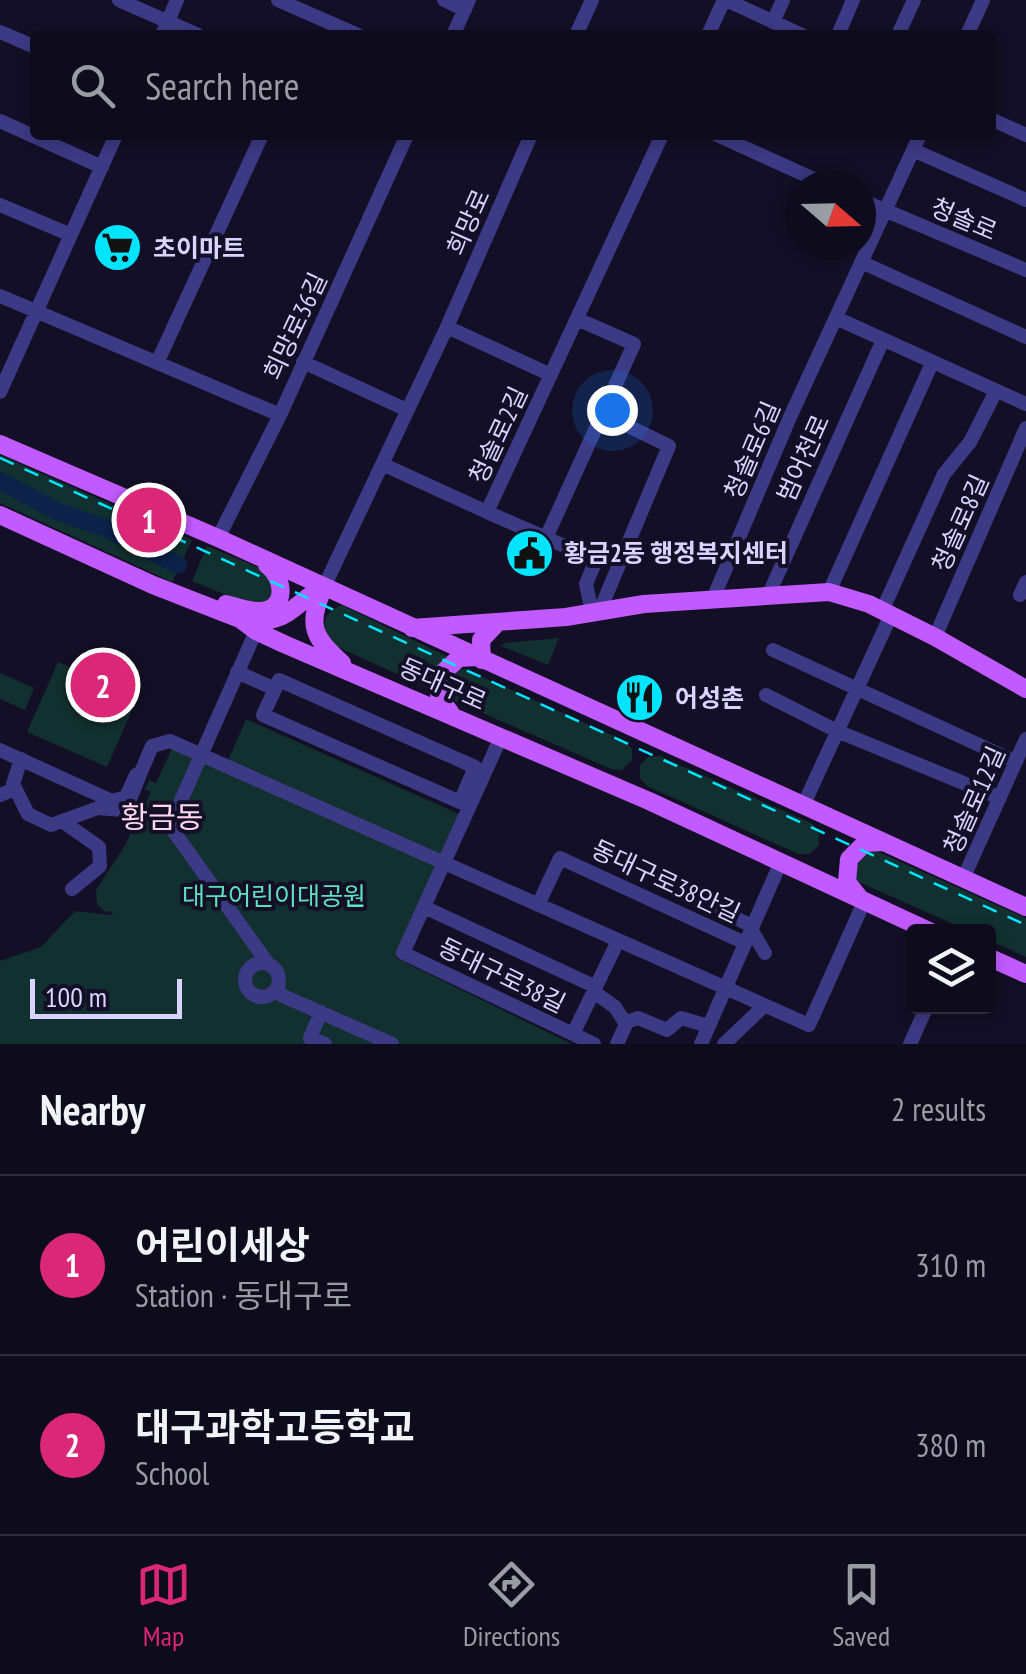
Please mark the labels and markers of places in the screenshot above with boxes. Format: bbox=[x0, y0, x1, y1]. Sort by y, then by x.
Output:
supermarket icon: 초이마트 bbox=[92, 222, 144, 274]
place label: 초이마트 bbox=[153, 232, 245, 264]
pin: 1 bbox=[116, 482, 182, 558]
public building icon: 황금2동 행정복지센터 bbox=[503, 527, 555, 579]
place label: 황금2동 행정복지센터 bbox=[564, 537, 788, 569]
pin: 2 bbox=[70, 648, 136, 722]
restaurant icon: 어성촌 bbox=[614, 672, 666, 724]
place label: 어성촌 bbox=[675, 682, 744, 714]

